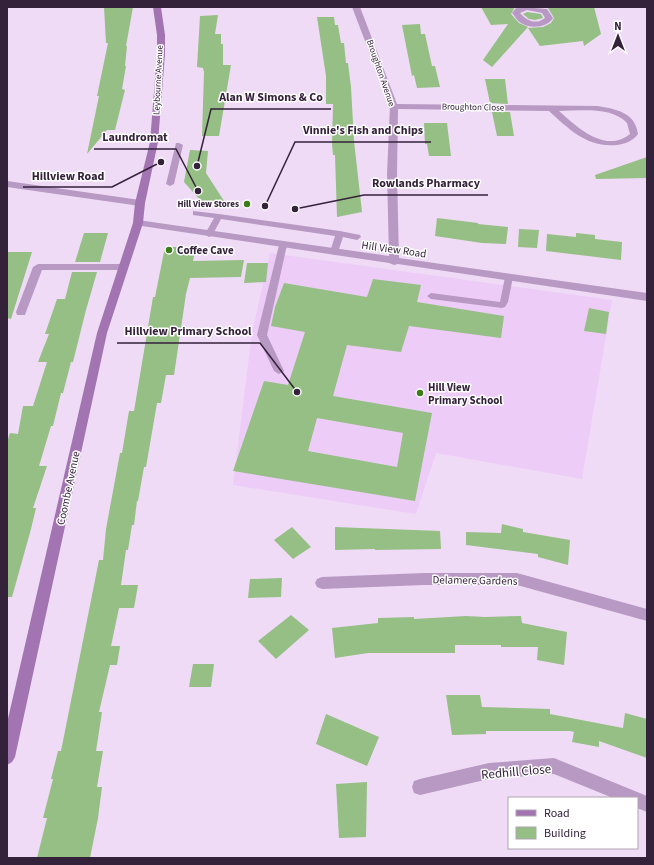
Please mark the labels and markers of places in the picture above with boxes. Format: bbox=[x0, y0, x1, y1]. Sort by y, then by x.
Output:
callout: Alan W Simons & Co bbox=[211, 85, 331, 109]
callout: Vinnie's Fish and Chips bbox=[295, 118, 431, 142]
callout: Laundromat bbox=[94, 125, 176, 149]
callout: Hillview Road bbox=[23, 163, 112, 187]
callout: Rowlands Pharmacy bbox=[364, 171, 488, 195]
place label: Hill View Stores bbox=[177, 198, 239, 211]
marker: Hill View Stores bbox=[242, 199, 252, 209]
place label: Coffee Cave bbox=[177, 243, 234, 258]
marker: Coffee Cave bbox=[164, 245, 174, 255]
callout: Hillview Primary School bbox=[117, 319, 260, 343]
place label: Hill View Primary School bbox=[428, 380, 503, 408]
marker: Hill View Primary School bbox=[415, 388, 425, 398]

